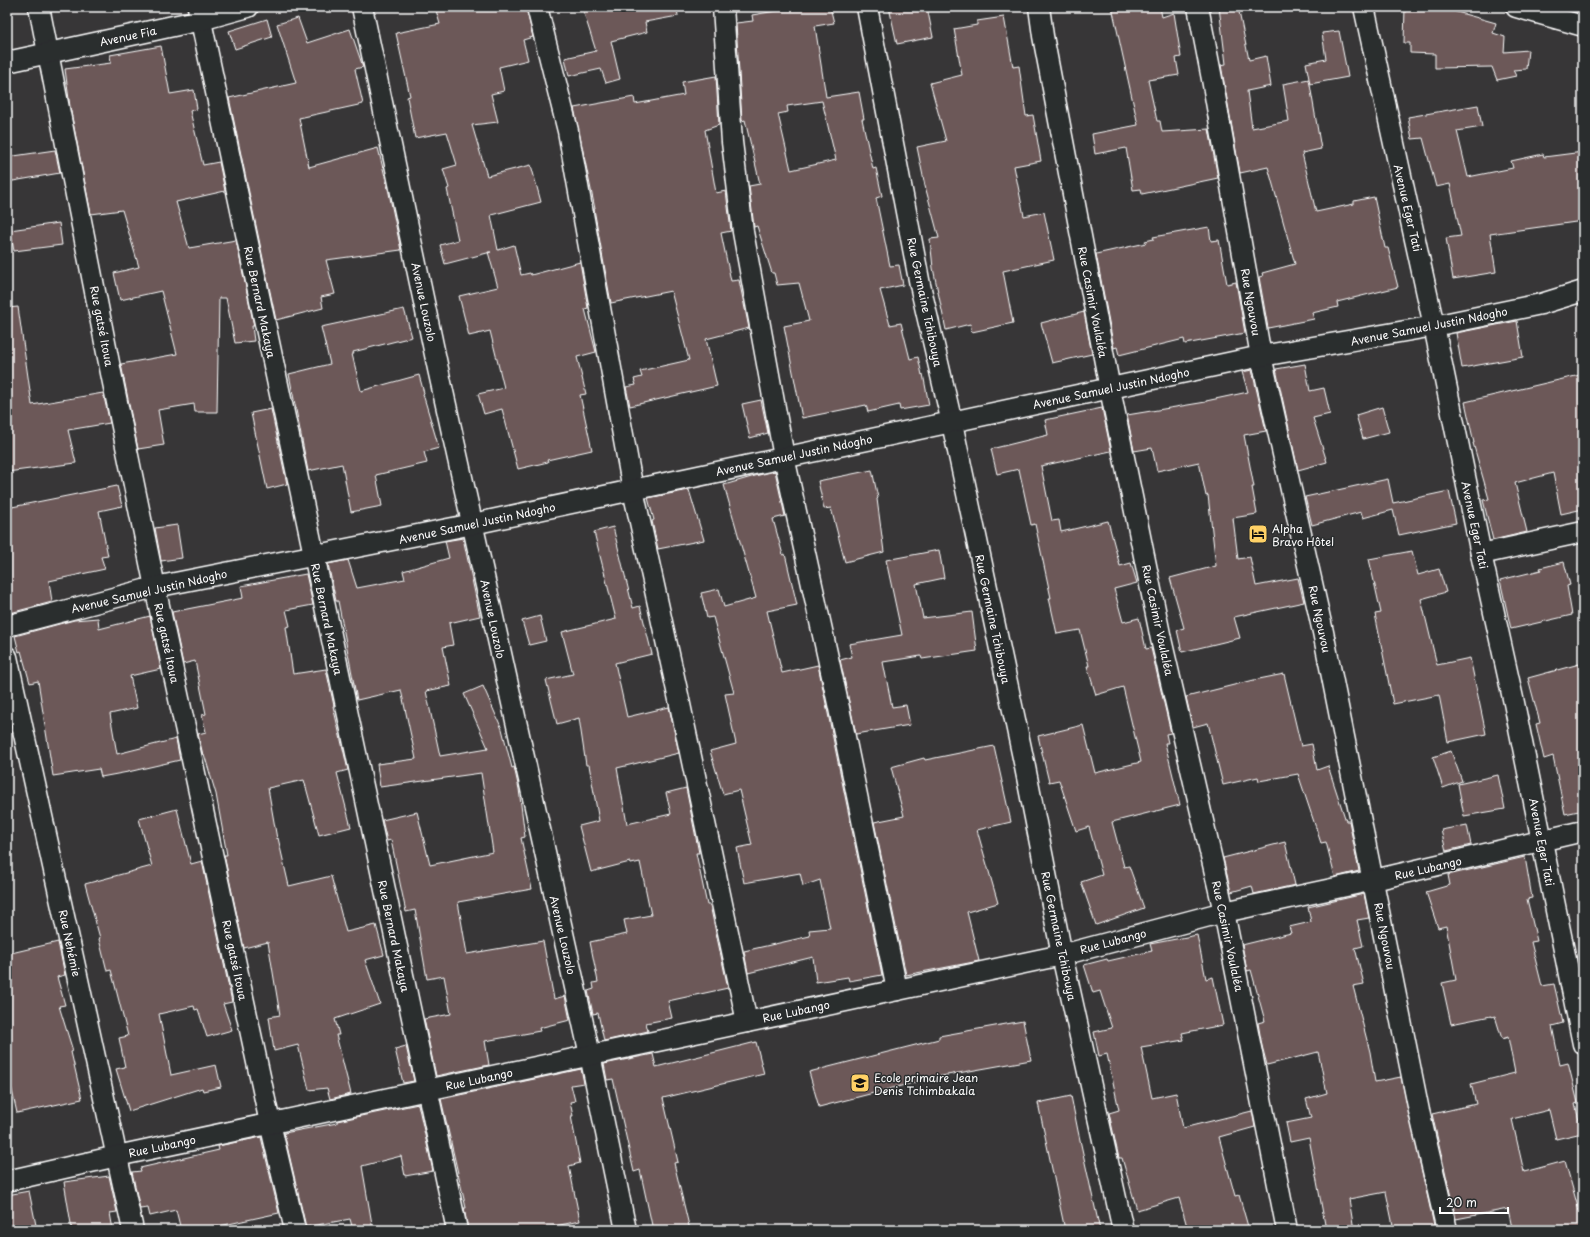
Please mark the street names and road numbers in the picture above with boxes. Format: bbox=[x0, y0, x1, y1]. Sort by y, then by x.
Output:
street label: Avenue Fia bbox=[98, 22, 158, 50]
street label: Avenue Eger Tati bbox=[1390, 163, 1426, 253]
street label: Rue Germaine Tchibouya bbox=[903, 236, 947, 368]
street label: Rue Bernard Makaya bbox=[240, 245, 280, 360]
street label: Rue Casimir Voulaléa bbox=[1074, 245, 1112, 359]
street label: Avenue Louzolo bbox=[407, 261, 441, 343]
street label: Rue Ngouvou bbox=[1237, 267, 1265, 337]
street label: Rue gatsé Itoua bbox=[86, 284, 118, 368]
street label: Avenue Samuel Justin Ndogho bbox=[1349, 302, 1509, 350]
street label: Avenue Samuel Justin Ndogho bbox=[1031, 363, 1191, 413]
street label: Avenue Samuel Justin Ndogho bbox=[714, 430, 874, 480]
street label: Avenue Eger Tati bbox=[1457, 480, 1493, 570]
street label: Avenue Samuel Justin Ndogho bbox=[397, 498, 557, 548]
street label: Rue Germaine Tchibouya bbox=[971, 553, 1015, 685]
street label: Rue Bernard Makaya bbox=[307, 562, 347, 677]
street label: Rue Casimir Voulaléa bbox=[1138, 563, 1178, 677]
street label: Avenue Samuel Justin Ndogho bbox=[69, 565, 229, 617]
street label: Avenue Louzolo bbox=[476, 578, 510, 660]
street label: Rue Ngouvou bbox=[1305, 584, 1335, 654]
street label: Rue gatsé Itoua bbox=[150, 601, 184, 685]
street label: Avenue Eger Tati bbox=[1525, 797, 1559, 887]
street label: Rue Lubango bbox=[1393, 852, 1463, 884]
street label: Rue Germaine Tchibouya bbox=[1037, 870, 1081, 1002]
street label: Rue Bernard Makaya bbox=[374, 879, 414, 994]
street label: Rue Casimir Voulaléa bbox=[1208, 879, 1248, 993]
street label: Avenue Louzolo bbox=[546, 894, 580, 976]
street label: Rue Ngouvou bbox=[1370, 901, 1400, 971]
street label: Rue Nehémie bbox=[55, 908, 85, 978]
street label: Rue gatsé Itoua bbox=[218, 918, 252, 1002]
street label: Rue Lubango bbox=[1078, 924, 1148, 958]
street label: Rue Lubango bbox=[761, 996, 831, 1026]
street label: Rue Lubango bbox=[444, 1064, 514, 1094]
street label: Rue Lubango bbox=[127, 1131, 197, 1161]

